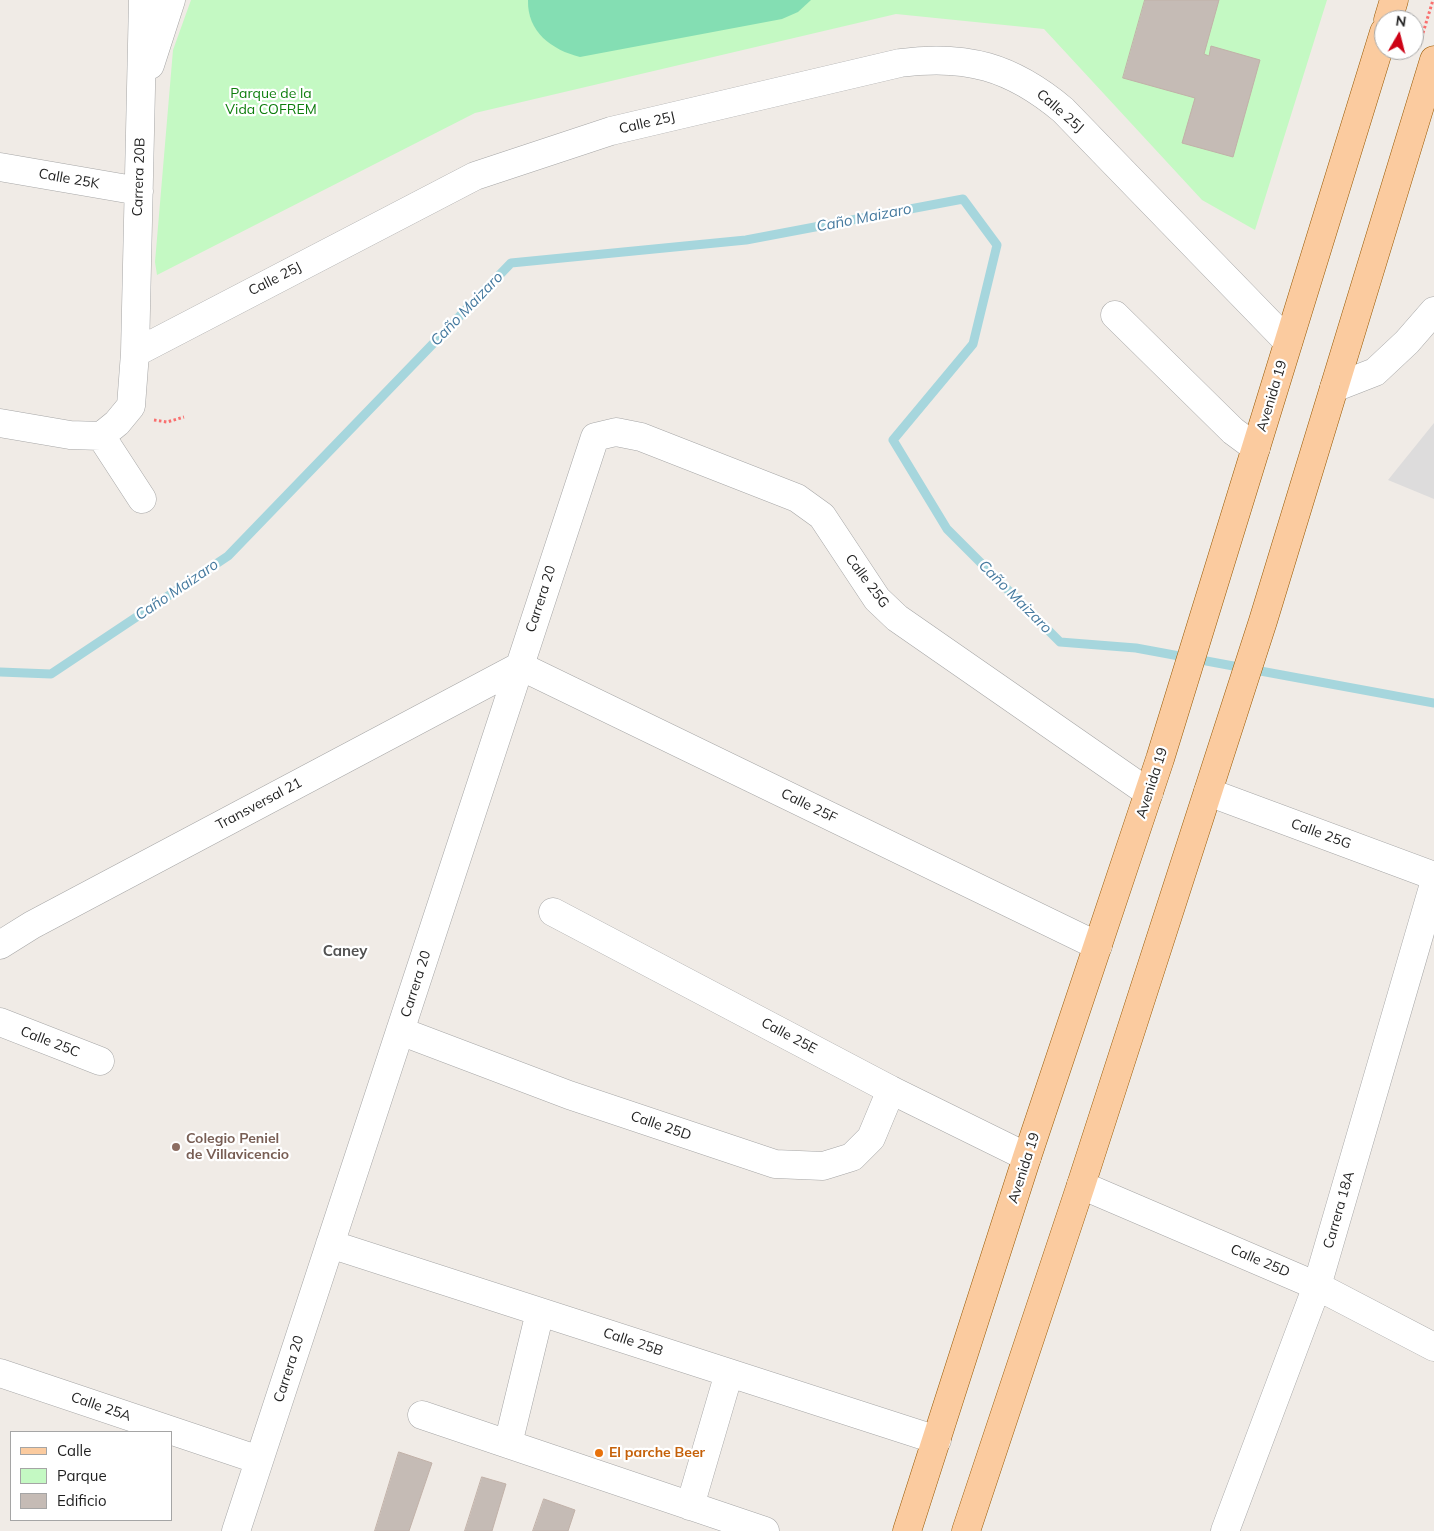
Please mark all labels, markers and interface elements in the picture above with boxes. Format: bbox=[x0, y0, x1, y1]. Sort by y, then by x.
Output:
north arrow bbox=[1374, 10, 1424, 60]
text: N bbox=[1394, 11, 1407, 31]
park label: Parque de la Vida COFREM bbox=[225, 86, 317, 118]
street label: Calle 25J bbox=[1033, 86, 1087, 136]
street label: Calle 25J bbox=[617, 108, 677, 138]
street label: Carrera 20B bbox=[129, 137, 149, 217]
street label: Calle 25K bbox=[37, 165, 101, 193]
water label: Caño Maizaro bbox=[815, 200, 913, 236]
street label: Calle 25J bbox=[246, 259, 304, 299]
water label: Caño Maizaro bbox=[427, 268, 507, 350]
street label: Avenida 19 bbox=[1253, 358, 1291, 434]
street label: Calle 25G bbox=[841, 551, 893, 611]
water label: Caño Maizaro bbox=[132, 556, 222, 624]
water label: Caño Maizaro bbox=[975, 557, 1055, 637]
street label: Carrera 20 bbox=[522, 563, 560, 635]
street label: Avenida 19 bbox=[1133, 745, 1171, 821]
street label: Transversal 21 bbox=[213, 774, 305, 834]
street label: Calle 25F bbox=[778, 785, 840, 827]
street label: Calle 25G bbox=[1289, 815, 1353, 853]
district label: Caney bbox=[323, 942, 367, 960]
street label: Carrera 20 bbox=[397, 948, 435, 1020]
street label: Calle 25E bbox=[758, 1014, 820, 1058]
street label: Calle 25C bbox=[18, 1023, 82, 1061]
street label: Calle 25D bbox=[629, 1108, 693, 1144]
street label: Avenida 19 bbox=[1005, 1130, 1043, 1206]
place label: Colegio Peniel de Villavicencio bbox=[186, 1131, 289, 1164]
marker: Colegio Peniel de Villavicencio bbox=[170, 1141, 182, 1153]
street label: Carrera 18A bbox=[1320, 1169, 1358, 1251]
street label: Calle 25D bbox=[1228, 1241, 1292, 1281]
street label: Calle 25B bbox=[601, 1324, 665, 1360]
street label: Carrera 20 bbox=[270, 1333, 308, 1405]
street label: Calle 25A bbox=[69, 1389, 133, 1425]
legend bbox=[10, 1431, 172, 1521]
text: Calle bbox=[57, 1441, 91, 1460]
place label: El parche Beer bbox=[609, 1445, 705, 1461]
marker: El parche Beer bbox=[593, 1447, 605, 1459]
text: Parque bbox=[57, 1466, 107, 1485]
text: Edificio bbox=[57, 1491, 107, 1510]

